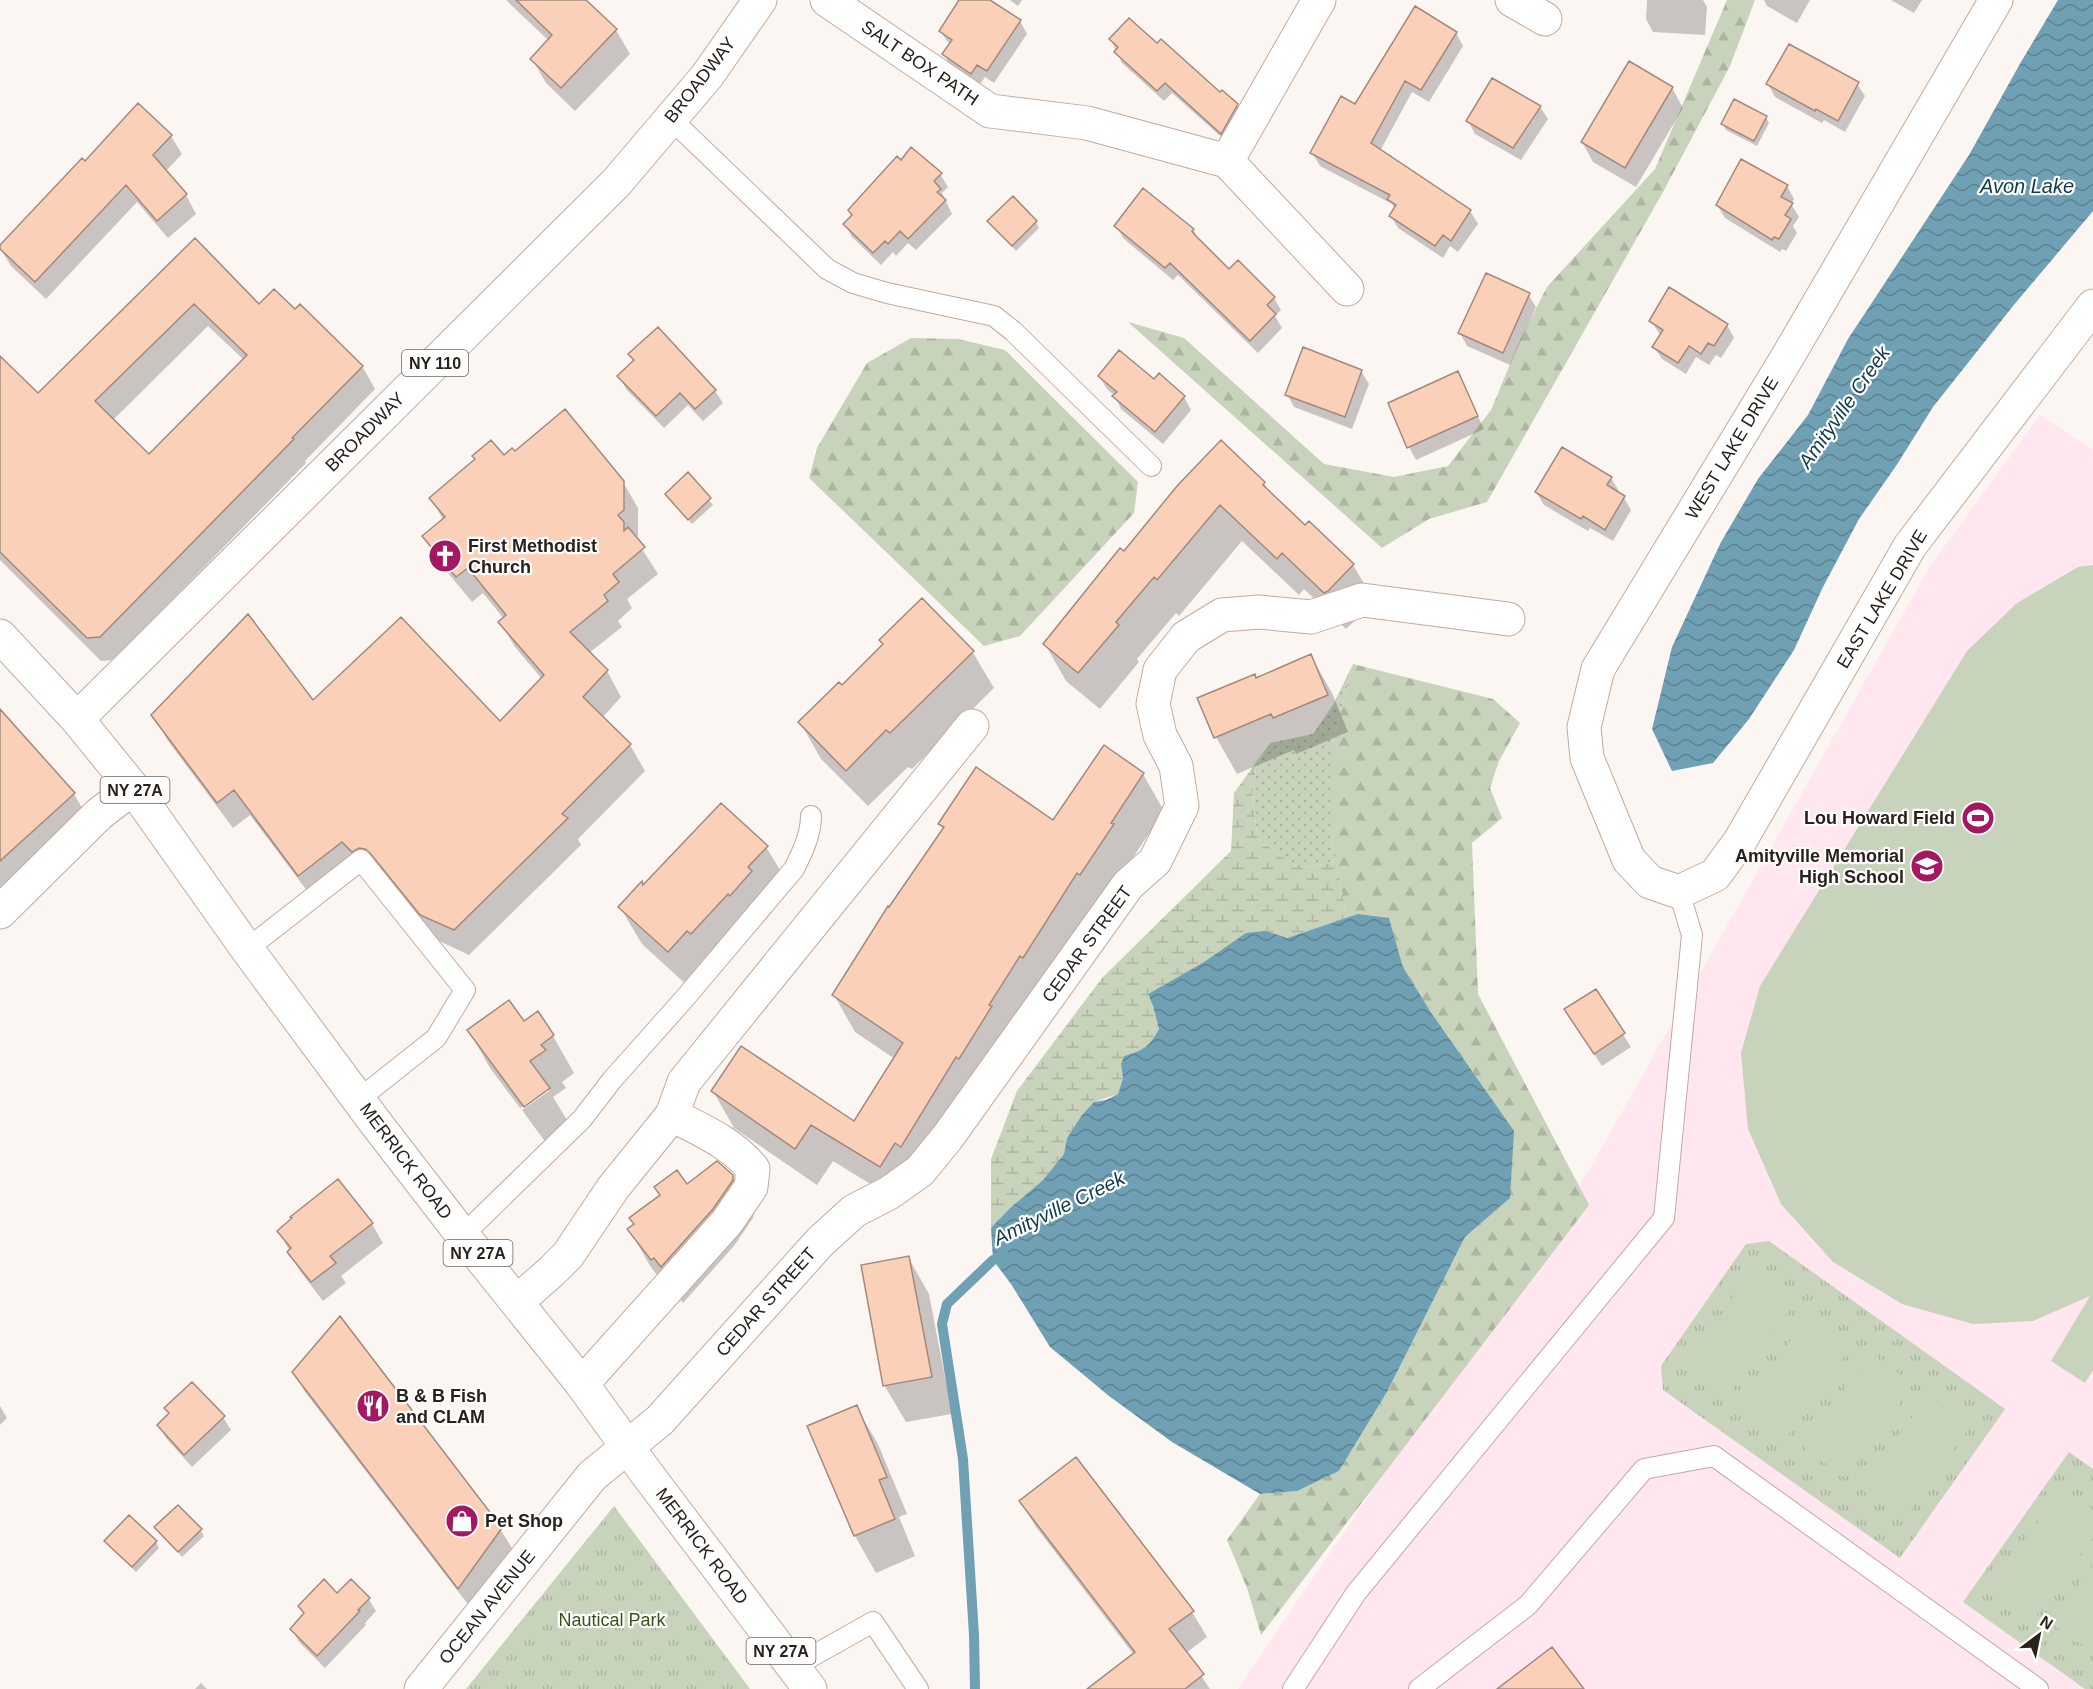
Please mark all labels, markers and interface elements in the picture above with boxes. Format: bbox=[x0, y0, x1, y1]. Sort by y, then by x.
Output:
street label: SALT BOX PATH bbox=[858, 16, 982, 110]
street label: BROADWAY bbox=[660, 33, 740, 127]
water label: Avon Lake bbox=[1979, 175, 2074, 197]
water label: Amityville Creek bbox=[1793, 341, 1895, 473]
road number: NY 110 bbox=[402, 350, 468, 376]
street label: WEST LAKE DRIVE bbox=[1682, 373, 1782, 523]
street label: BROADWAY bbox=[322, 389, 408, 475]
street label: EAST LAKE DRIVE bbox=[1833, 526, 1931, 672]
place label: First Methodist Church bbox=[468, 536, 597, 577]
church icon: First Methodist Church bbox=[427, 538, 463, 574]
road number: NY 27A bbox=[100, 777, 170, 803]
sports icon: Lou Howard Field bbox=[1960, 800, 1996, 836]
place label: Lou Howard Field bbox=[1804, 808, 1955, 828]
place label: Amityville Memorial High School bbox=[1735, 846, 1904, 887]
school or university icon: Amityville Memorial High School bbox=[1909, 848, 1945, 884]
street label: CEDAR STREET bbox=[1038, 882, 1136, 1006]
street label: MERRICK ROAD bbox=[356, 1099, 456, 1223]
water label: Amityville Creek bbox=[989, 1166, 1129, 1250]
road number: NY 27A bbox=[444, 1240, 512, 1266]
street label: CEDAR STREET bbox=[712, 1244, 820, 1360]
place label: B & B Fish and CLAM bbox=[396, 1386, 487, 1427]
restaurant icon: B & B Fish and CLAM bbox=[355, 1388, 391, 1424]
street label: MERRICK ROAD bbox=[652, 1484, 752, 1608]
shop icon: Pet Shop bbox=[444, 1503, 480, 1539]
place label: Pet Shop bbox=[485, 1511, 563, 1531]
street label: OCEAN AVENUE bbox=[435, 1546, 539, 1668]
north arrow bbox=[2009, 1605, 2069, 1665]
park label: Nautical Park bbox=[558, 1610, 667, 1630]
text: N bbox=[2037, 1612, 2056, 1633]
road number: NY 27A bbox=[746, 1638, 816, 1664]

